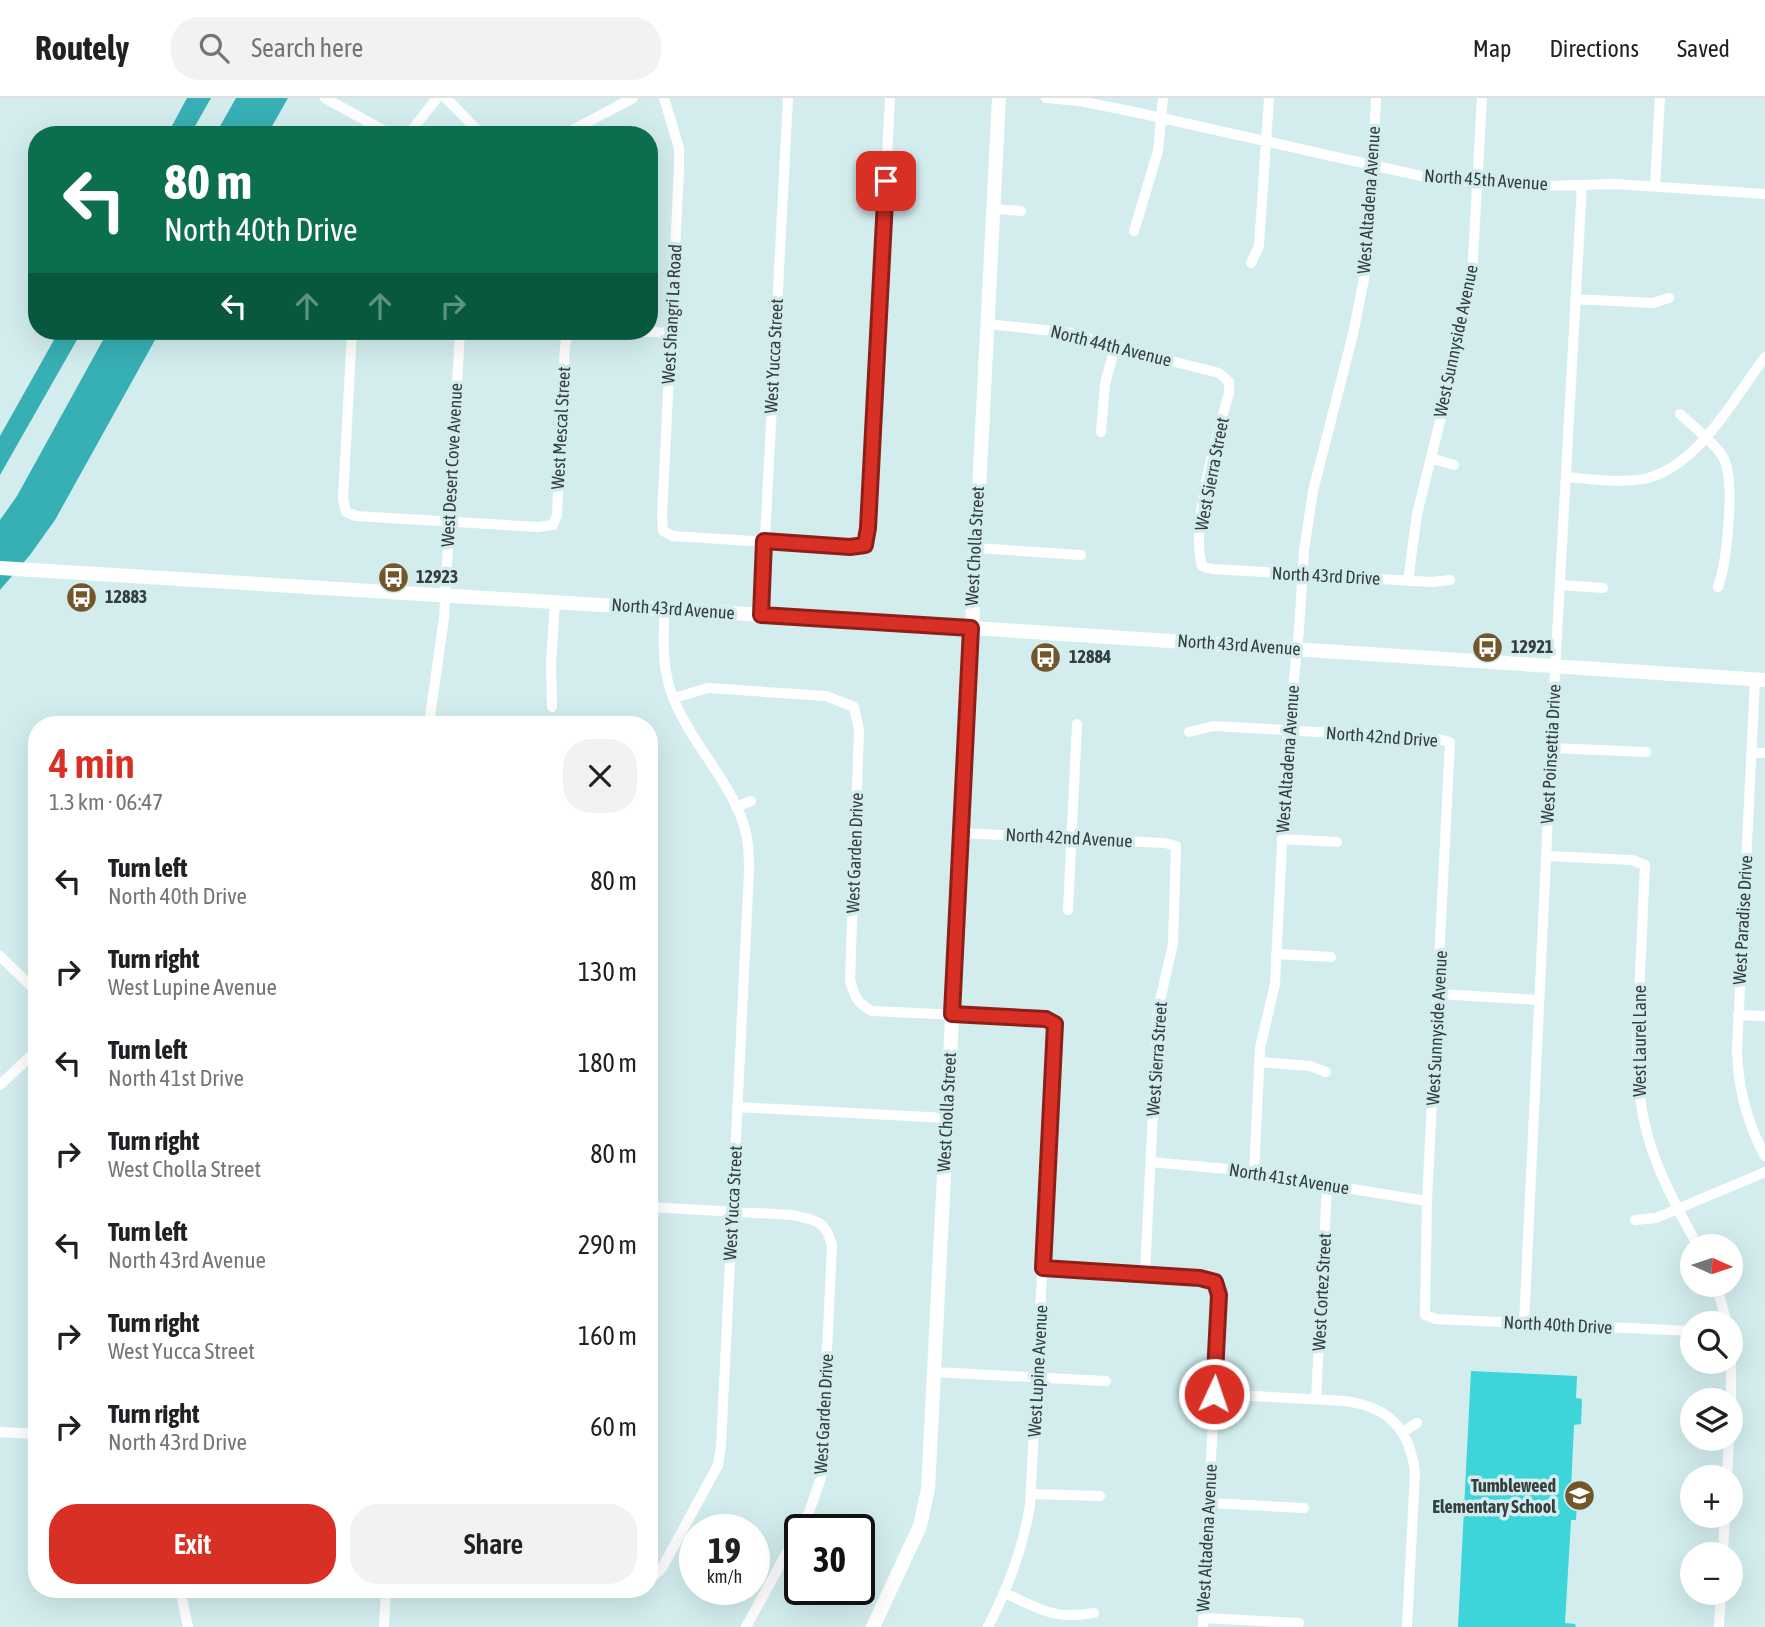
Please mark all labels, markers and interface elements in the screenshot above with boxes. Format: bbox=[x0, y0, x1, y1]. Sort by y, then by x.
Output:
search box bbox=[171, 17, 661, 80]
text: Routely bbox=[35, 29, 129, 67]
icon: search bbox=[195, 29, 233, 67]
text: Search here bbox=[251, 33, 363, 63]
text: Map bbox=[1473, 35, 1511, 62]
text: Directions bbox=[1549, 35, 1639, 62]
text: Saved bbox=[1677, 35, 1730, 62]
street label: West Altadena Avenue bbox=[1353, 125, 1384, 274]
pin bbox=[856, 151, 916, 211]
text: 80 m bbox=[164, 153, 252, 209]
icon: left bbox=[49, 154, 140, 245]
icon: arrive bbox=[867, 162, 905, 200]
street label: North 45th Avenue bbox=[1424, 165, 1548, 194]
text: North 40th Drive bbox=[164, 211, 357, 248]
street label: West Shangri La Road bbox=[657, 244, 686, 384]
street label: West Sunnyside Avenue bbox=[1429, 263, 1482, 419]
icon: left bbox=[215, 287, 253, 325]
icon: ahead bbox=[288, 287, 326, 325]
icon: ahead bbox=[361, 287, 399, 325]
icon: right bbox=[434, 287, 472, 325]
street label: West Yucca Street bbox=[760, 298, 787, 414]
street label: North 44th Avenue bbox=[1049, 320, 1174, 371]
street label: West Mescal Street bbox=[547, 366, 574, 490]
street label: West Desert Cove Avenue bbox=[437, 382, 466, 548]
street label: West Sierra Street bbox=[1190, 415, 1233, 532]
street label: West Cholla Street bbox=[961, 486, 988, 606]
bus stop icon: 12923 bbox=[376, 560, 410, 594]
street label: North 43rd Drive bbox=[1271, 562, 1381, 589]
place label: 12923 bbox=[416, 566, 458, 587]
bus stop icon: 12883 bbox=[65, 580, 99, 614]
place label: 12883 bbox=[105, 586, 147, 607]
street label: North 43rd Avenue bbox=[611, 594, 735, 623]
street label: North 43rd Avenue bbox=[1177, 630, 1301, 659]
bus stop icon: 12921 bbox=[1471, 630, 1505, 664]
place label: 12921 bbox=[1511, 636, 1553, 657]
bus stop icon: 12884 bbox=[1029, 640, 1063, 674]
place label: 12884 bbox=[1069, 646, 1111, 667]
street label: West Altadena Avenue bbox=[1272, 684, 1303, 833]
street label: West Poinsettia Drive bbox=[1536, 684, 1565, 824]
street label: North 42nd Drive bbox=[1325, 722, 1439, 751]
text: 4 min bbox=[49, 739, 135, 787]
button: close bbox=[563, 739, 637, 813]
text: 1.3 km · 06:47 bbox=[49, 789, 163, 815]
street label: West Garden Drive bbox=[842, 792, 867, 914]
street label: North 42nd Avenue bbox=[1005, 824, 1133, 851]
text: Turn left bbox=[108, 853, 188, 883]
street label: West Paradise Drive bbox=[1729, 855, 1756, 985]
icon: left bbox=[49, 862, 87, 900]
text: 80 m bbox=[590, 866, 637, 896]
text: North 40th Drive bbox=[108, 883, 247, 909]
text: Turn right bbox=[108, 944, 199, 974]
street label: West Sunnyside Avenue bbox=[1422, 950, 1451, 1106]
icon: right bbox=[49, 953, 87, 991]
text: 130 m bbox=[578, 957, 637, 987]
text: West Lupine Avenue bbox=[108, 974, 277, 1000]
street label: West Laurel Lane bbox=[1629, 985, 1650, 1097]
street label: West Sierra Street bbox=[1142, 1001, 1171, 1117]
text: Turn left bbox=[108, 1035, 188, 1065]
icon: left bbox=[49, 1044, 87, 1082]
text: 180 m bbox=[578, 1048, 637, 1078]
street label: West Cholla Street bbox=[933, 1052, 960, 1172]
text: North 41st Drive bbox=[108, 1065, 244, 1091]
text: Turn right bbox=[108, 1126, 199, 1156]
icon: right bbox=[49, 1135, 87, 1173]
text: 80 m bbox=[590, 1139, 637, 1169]
street label: West Yucca Street bbox=[719, 1145, 746, 1261]
text: West Cholla Street bbox=[108, 1156, 261, 1182]
street label: North 41st Avenue bbox=[1228, 1159, 1351, 1198]
text: Turn left bbox=[108, 1217, 188, 1247]
icon: left bbox=[49, 1226, 87, 1264]
text: 290 m bbox=[578, 1230, 637, 1260]
street label: West Cortez Street bbox=[1308, 1233, 1335, 1351]
north arrow bbox=[1680, 1234, 1743, 1297]
map controls bbox=[1680, 1234, 1743, 1605]
text: North 43rd Avenue bbox=[108, 1247, 266, 1273]
street label: West Lupine Avenue bbox=[1024, 1304, 1051, 1438]
text: Turn right bbox=[108, 1308, 199, 1338]
street label: North 40th Drive bbox=[1503, 1311, 1613, 1338]
button: search bbox=[1680, 1311, 1743, 1374]
icon: right bbox=[49, 1317, 87, 1355]
text: 160 m bbox=[578, 1321, 637, 1351]
text: West Yucca Street bbox=[108, 1338, 255, 1364]
street label: West Garden Drive bbox=[810, 1353, 837, 1475]
position arrow bbox=[1177, 1357, 1251, 1431]
button: layers bbox=[1680, 1388, 1743, 1451]
text: Turn right bbox=[108, 1399, 199, 1429]
icon: right bbox=[49, 1408, 87, 1446]
text: 60 m bbox=[590, 1412, 637, 1442]
text: North 43rd Drive bbox=[108, 1429, 247, 1455]
street label: West Altadena Avenue bbox=[1192, 1464, 1221, 1612]
button: + bbox=[1680, 1465, 1743, 1528]
place label: Tumbleweed Elementary School bbox=[1432, 1475, 1556, 1517]
school or university icon: Tumbleweed Elementary School bbox=[1562, 1479, 1596, 1513]
button: Exit bbox=[49, 1504, 336, 1584]
button: Share bbox=[350, 1504, 637, 1584]
speed limit sign: 30 bbox=[784, 1514, 875, 1605]
text: 19 bbox=[708, 1530, 741, 1570]
button: − bbox=[1680, 1542, 1743, 1605]
text: km/h bbox=[707, 1566, 742, 1587]

